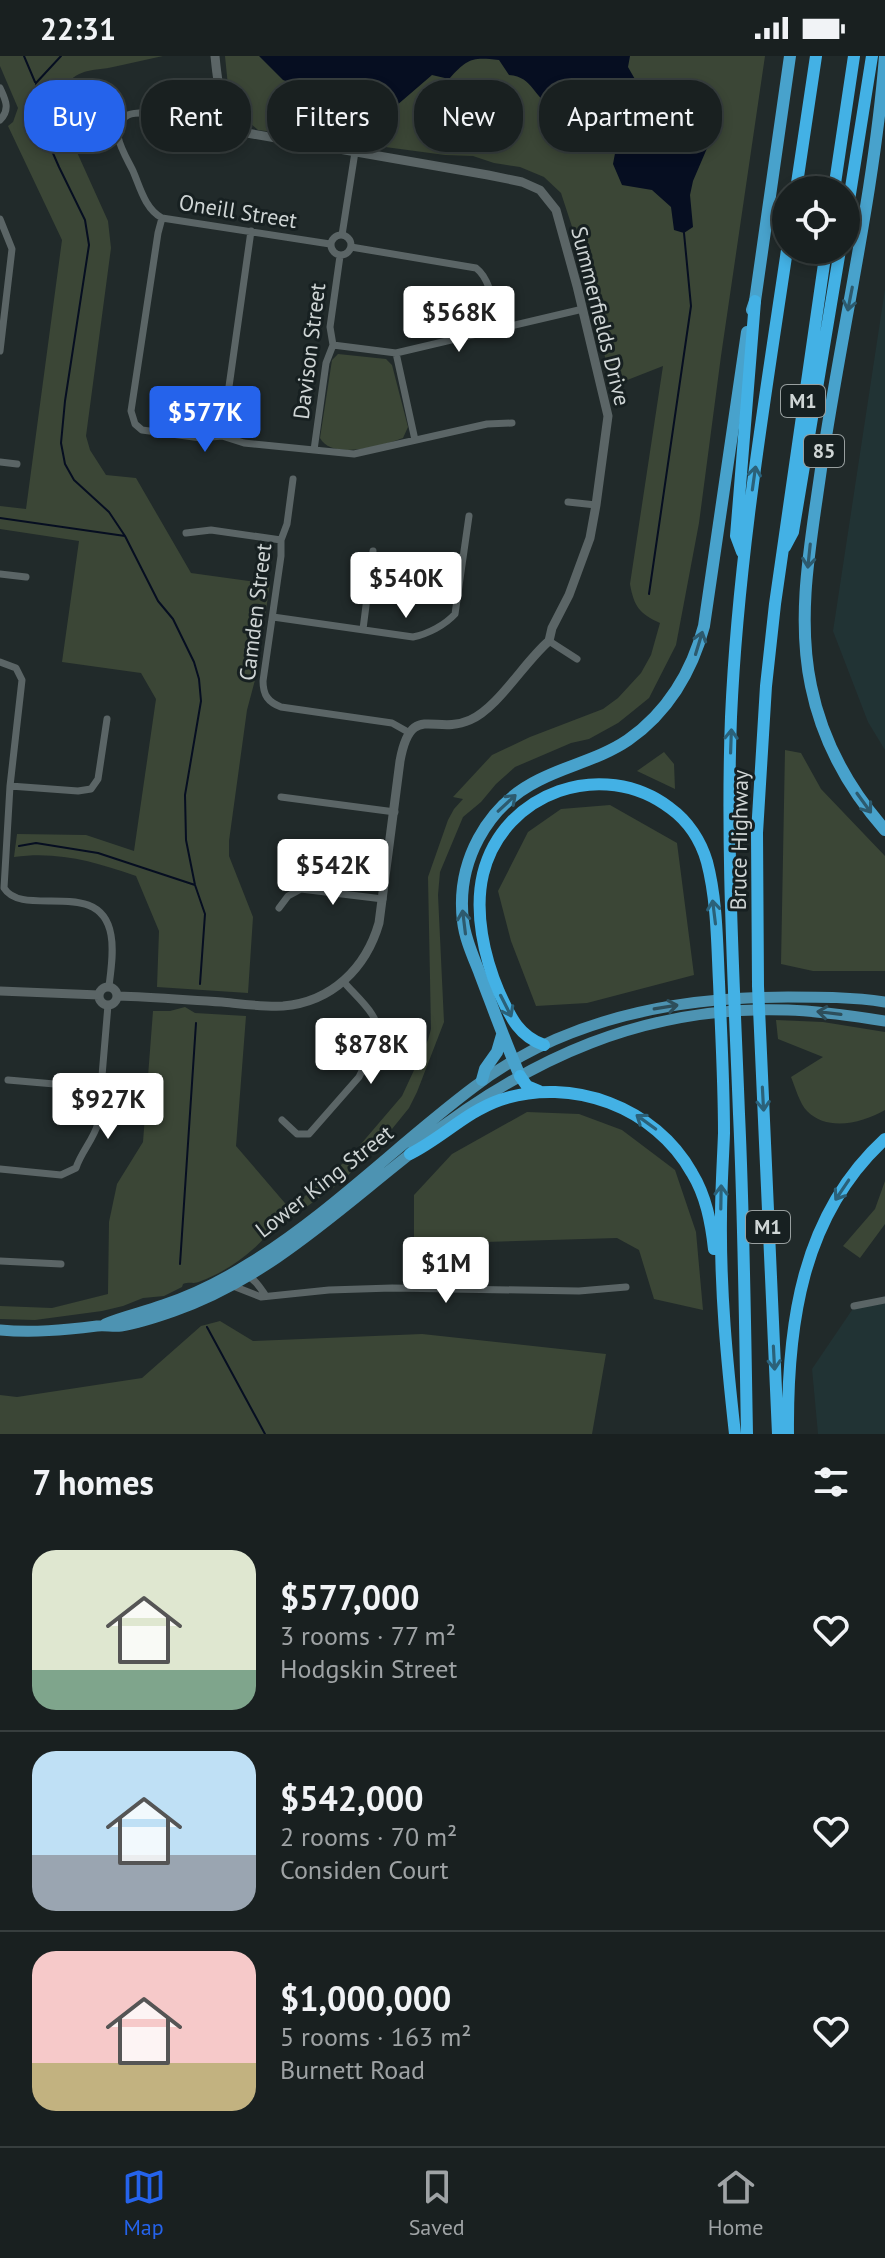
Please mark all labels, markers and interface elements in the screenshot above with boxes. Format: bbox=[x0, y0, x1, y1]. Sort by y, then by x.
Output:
text: 22:31 bbox=[40, 9, 116, 48]
chip: Buy bbox=[24, 80, 125, 152]
chip: Rent bbox=[141, 80, 251, 152]
chip: Filters bbox=[267, 80, 398, 152]
chip: New bbox=[414, 80, 523, 152]
chip: Apartment bbox=[539, 80, 722, 152]
map controls bbox=[772, 176, 860, 264]
button: locate bbox=[772, 176, 860, 264]
street label: Oneill Street bbox=[177, 188, 300, 234]
street label: Summerfields Drive bbox=[565, 223, 637, 409]
street label: Davison Street bbox=[287, 281, 331, 421]
pin: $568K bbox=[403, 286, 515, 354]
one-way arrow bbox=[842, 286, 857, 312]
text: $568K bbox=[421, 295, 497, 328]
road number: M1 bbox=[781, 385, 825, 417]
pin: $577K bbox=[149, 386, 261, 454]
text: $577K bbox=[167, 395, 243, 428]
road number: 85 bbox=[804, 435, 844, 467]
one-way arrow bbox=[747, 466, 762, 491]
street label: Camden Street bbox=[233, 541, 277, 682]
one-way arrow bbox=[802, 542, 817, 569]
pin: $540K bbox=[350, 552, 462, 620]
text: $540K bbox=[368, 561, 444, 594]
one-way arrow bbox=[692, 631, 707, 656]
one-way arrow bbox=[723, 728, 738, 755]
street label: Bruce Highway bbox=[724, 769, 754, 910]
one-way arrow bbox=[855, 792, 872, 814]
one-way arrow bbox=[497, 793, 517, 812]
pin: $542K bbox=[277, 839, 389, 907]
text: $542K bbox=[295, 848, 371, 881]
one-way arrow bbox=[706, 899, 721, 926]
one-way arrow bbox=[456, 910, 471, 935]
one-way arrow bbox=[499, 993, 515, 1017]
one-way arrow bbox=[653, 998, 678, 1013]
one-way arrow bbox=[817, 1005, 842, 1020]
pin: $878K bbox=[315, 1018, 427, 1086]
text: $878K bbox=[333, 1027, 409, 1060]
pin: $927K bbox=[52, 1073, 164, 1141]
text: $927K bbox=[70, 1082, 146, 1115]
one-way arrow bbox=[755, 1085, 770, 1112]
one-way arrow bbox=[635, 1114, 657, 1131]
street label: Lower King Street bbox=[249, 1118, 399, 1244]
one-way arrow bbox=[834, 1178, 850, 1200]
one-way arrow bbox=[714, 1184, 729, 1211]
road number: M1 bbox=[746, 1211, 790, 1243]
pin: $1M bbox=[407, 1237, 485, 1305]
text: $1M bbox=[421, 1246, 471, 1279]
one-way arrow bbox=[767, 1344, 782, 1371]
text: 7 homes bbox=[32, 1460, 154, 1504]
icon: filters bbox=[809, 1460, 853, 1504]
text: $577,000 bbox=[280, 1575, 419, 1619]
icon: home bbox=[96, 1582, 192, 1678]
icon: heart bbox=[809, 1608, 853, 1652]
text: 3 rooms · 77 m² bbox=[280, 1619, 456, 1652]
text: Hodgskin Street bbox=[280, 1652, 457, 1685]
text: $542,000 bbox=[280, 1776, 424, 1820]
icon: home bbox=[96, 1783, 192, 1879]
icon: heart bbox=[809, 1809, 853, 1853]
text: 2 rooms · 70 m² bbox=[280, 1820, 457, 1853]
text: Considen Court bbox=[280, 1853, 449, 1886]
text: $1,000,000 bbox=[280, 1976, 451, 2020]
icon: home bbox=[96, 1983, 192, 2079]
icon: heart bbox=[809, 2009, 853, 2053]
text: 5 rooms · 163 m² bbox=[280, 2020, 472, 2053]
text: Burnett Road bbox=[280, 2053, 425, 2086]
tab: Map bbox=[122, 2165, 166, 2241]
tab: Saved bbox=[409, 2165, 465, 2241]
tab: Home bbox=[708, 2165, 763, 2241]

